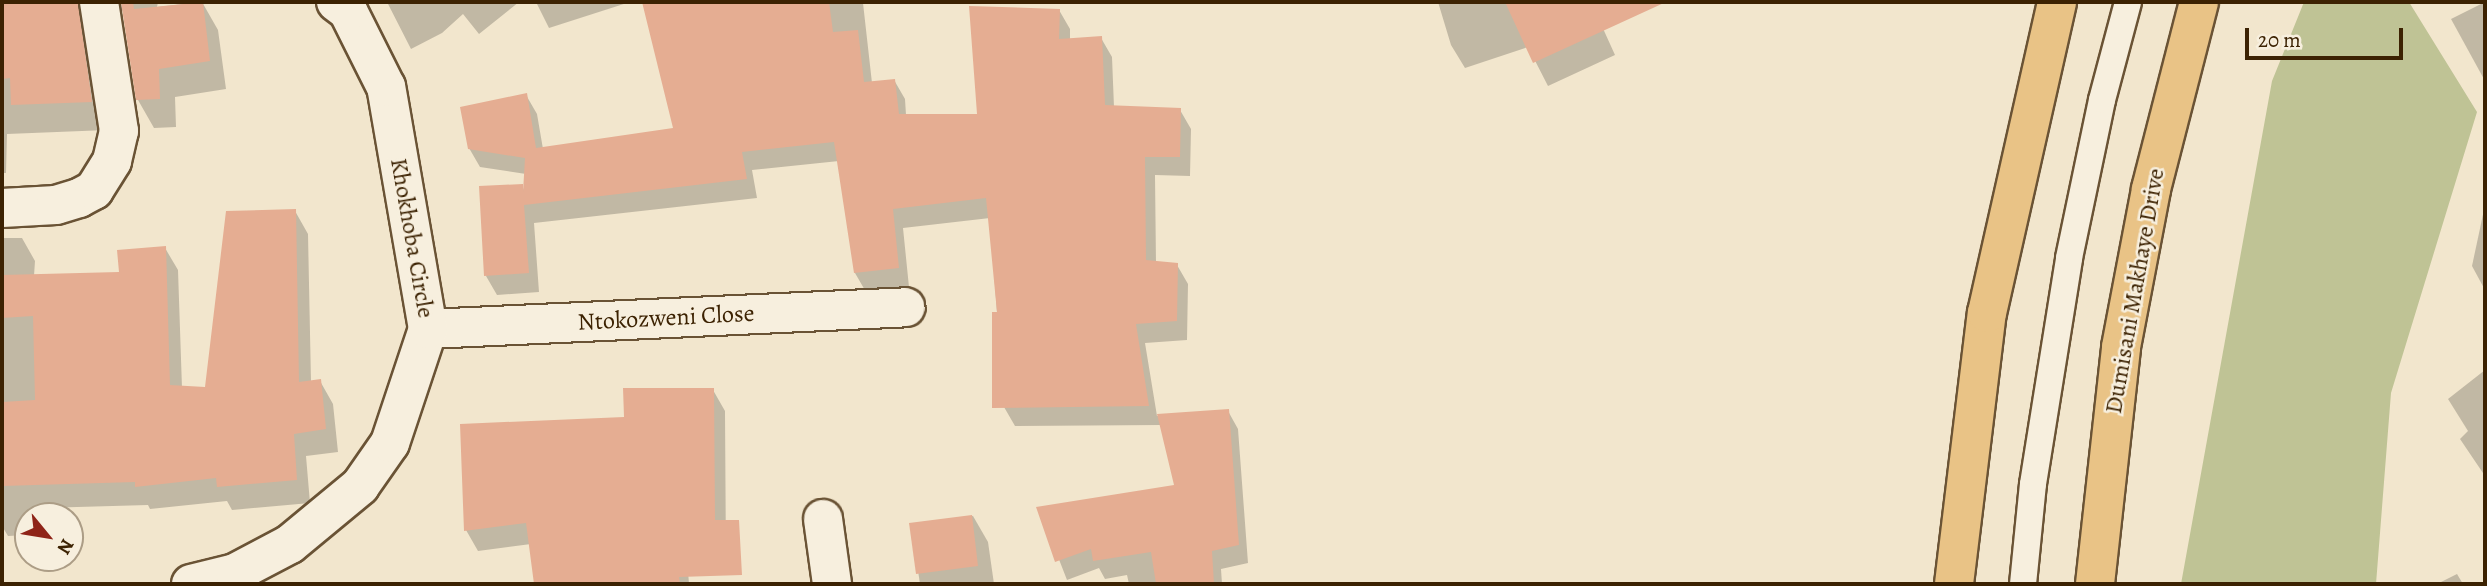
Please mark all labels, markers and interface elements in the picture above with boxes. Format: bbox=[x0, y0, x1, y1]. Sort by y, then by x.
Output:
scale bar bbox=[2249, 14, 2406, 58]
text: 20 m bbox=[2258, 26, 2301, 54]
street label: Khokhoba Circle bbox=[384, 156, 440, 320]
street label: Dumisani Makhaye Drive bbox=[2099, 166, 2171, 416]
street label: Ntokozweni Close bbox=[577, 299, 755, 337]
north arrow bbox=[14, 502, 84, 572]
text: N bbox=[51, 534, 80, 559]

